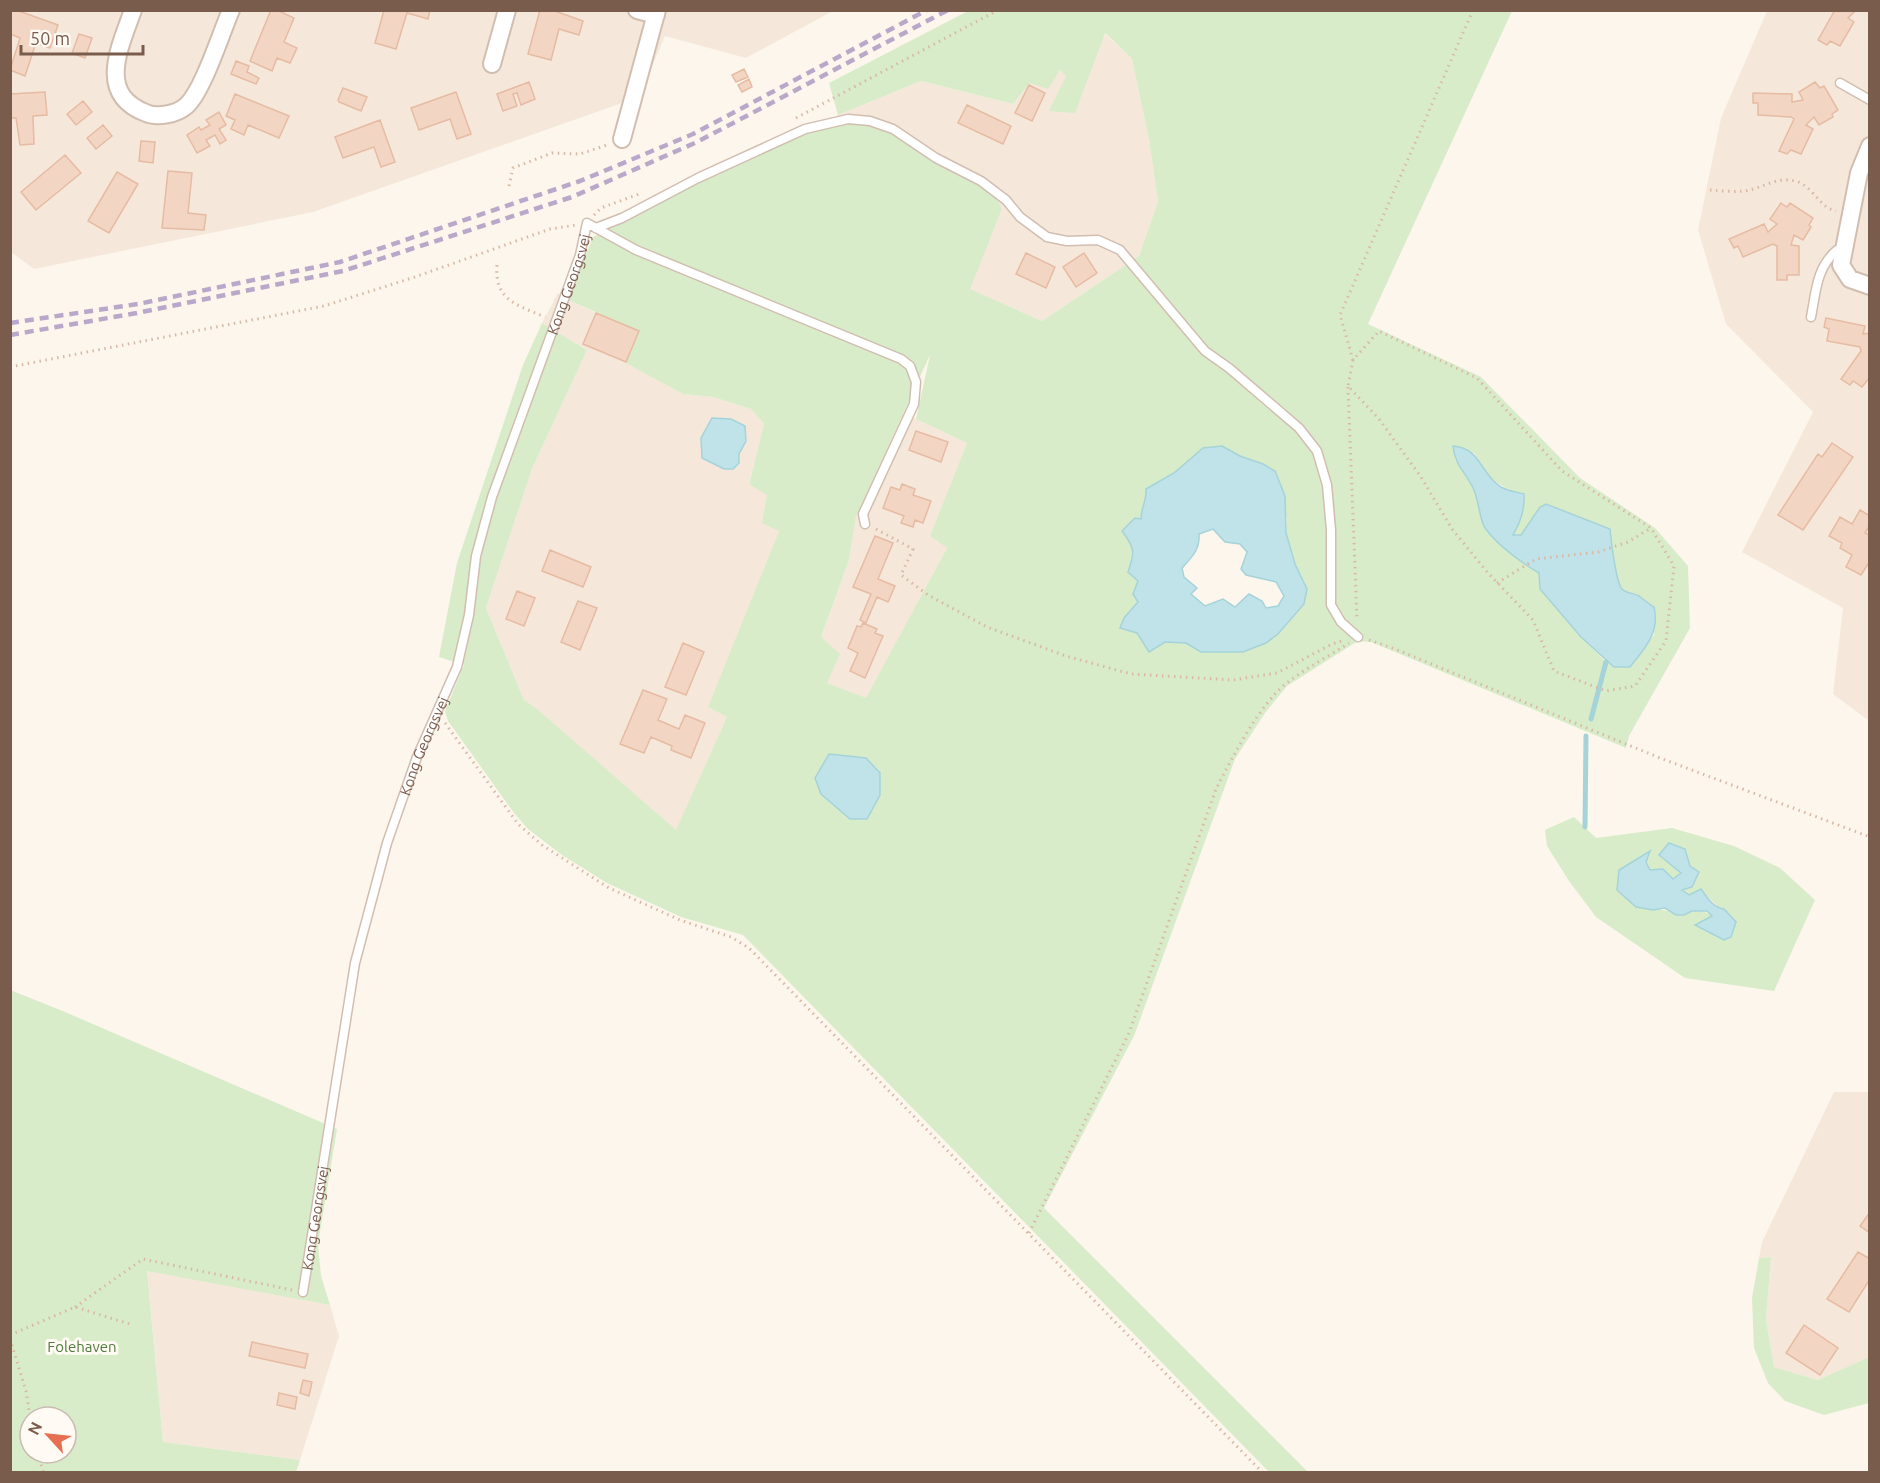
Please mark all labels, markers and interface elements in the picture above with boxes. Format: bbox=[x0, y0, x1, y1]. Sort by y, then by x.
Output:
scale bar bbox=[21, 18, 142, 56]
text: 50 m bbox=[30, 28, 70, 48]
street label: Kong Georgsvej bbox=[543, 232, 593, 337]
street label: Kong Georgsvej bbox=[396, 694, 451, 798]
street label: Kong Georgsvej bbox=[298, 1165, 331, 1271]
park label: Folehaven bbox=[47, 1338, 117, 1355]
north arrow bbox=[18, 1405, 78, 1465]
text: N bbox=[24, 1419, 45, 1438]

